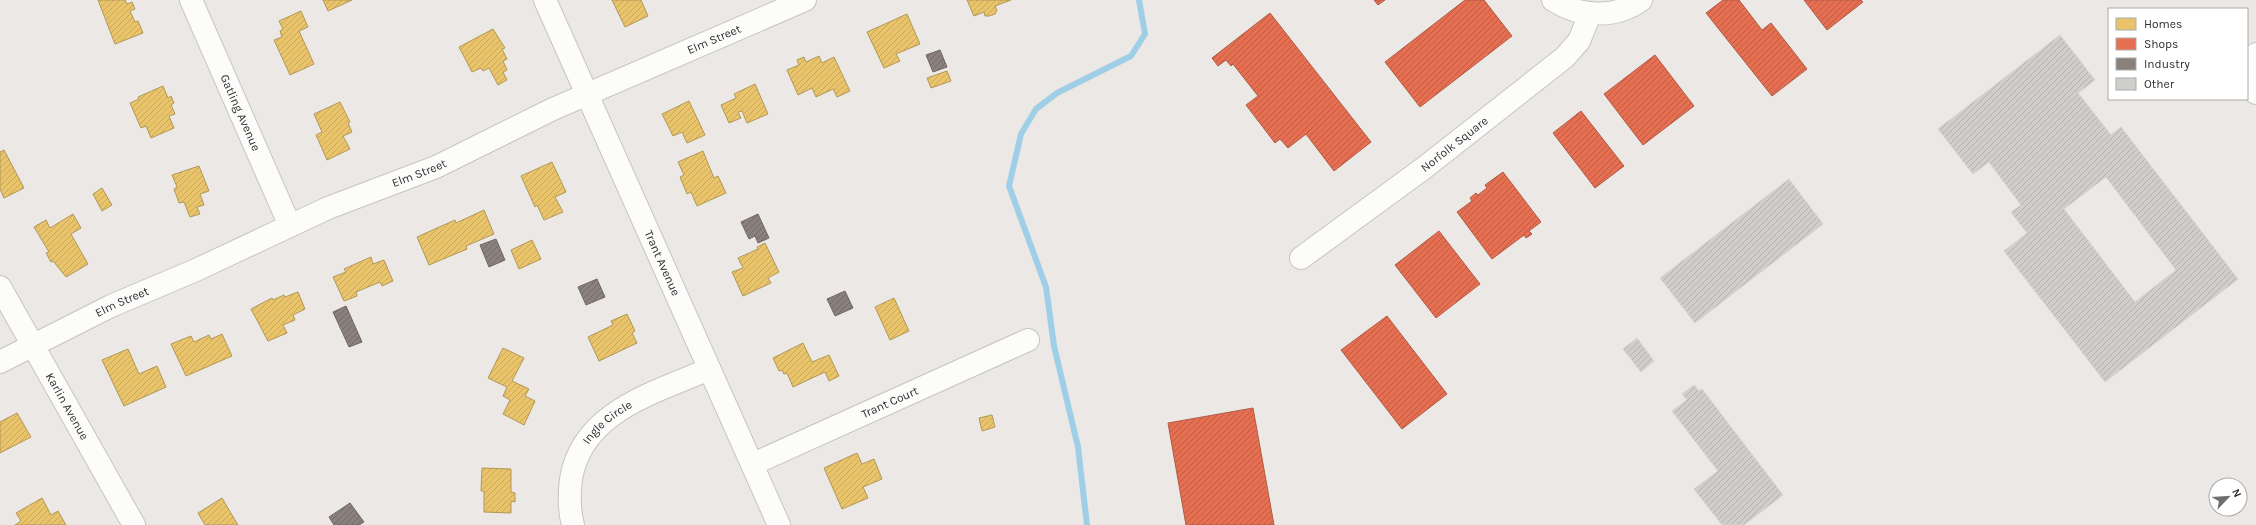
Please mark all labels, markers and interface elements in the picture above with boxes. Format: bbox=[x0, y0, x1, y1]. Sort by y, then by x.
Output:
legend bbox=[2108, 8, 2248, 100]
text: Homes bbox=[2144, 17, 2182, 31]
street label: Elm Street bbox=[685, 21, 743, 57]
text: Shops bbox=[2144, 37, 2178, 51]
text: Industry bbox=[2144, 57, 2190, 71]
street label: Gatling Avenue bbox=[217, 72, 263, 153]
text: Other bbox=[2144, 77, 2175, 91]
street label: Norfolk Square bbox=[1418, 113, 1491, 175]
street label: Elm Street bbox=[390, 156, 449, 190]
street label: Trant Avenue bbox=[642, 228, 683, 298]
street label: Elm Street bbox=[93, 284, 151, 320]
street label: Karlin Avenue bbox=[43, 370, 92, 442]
street label: Trant Court bbox=[859, 383, 921, 421]
street label: Ingle Circle bbox=[579, 397, 634, 447]
north arrow bbox=[2208, 477, 2248, 517]
text: N bbox=[2229, 487, 2244, 499]

